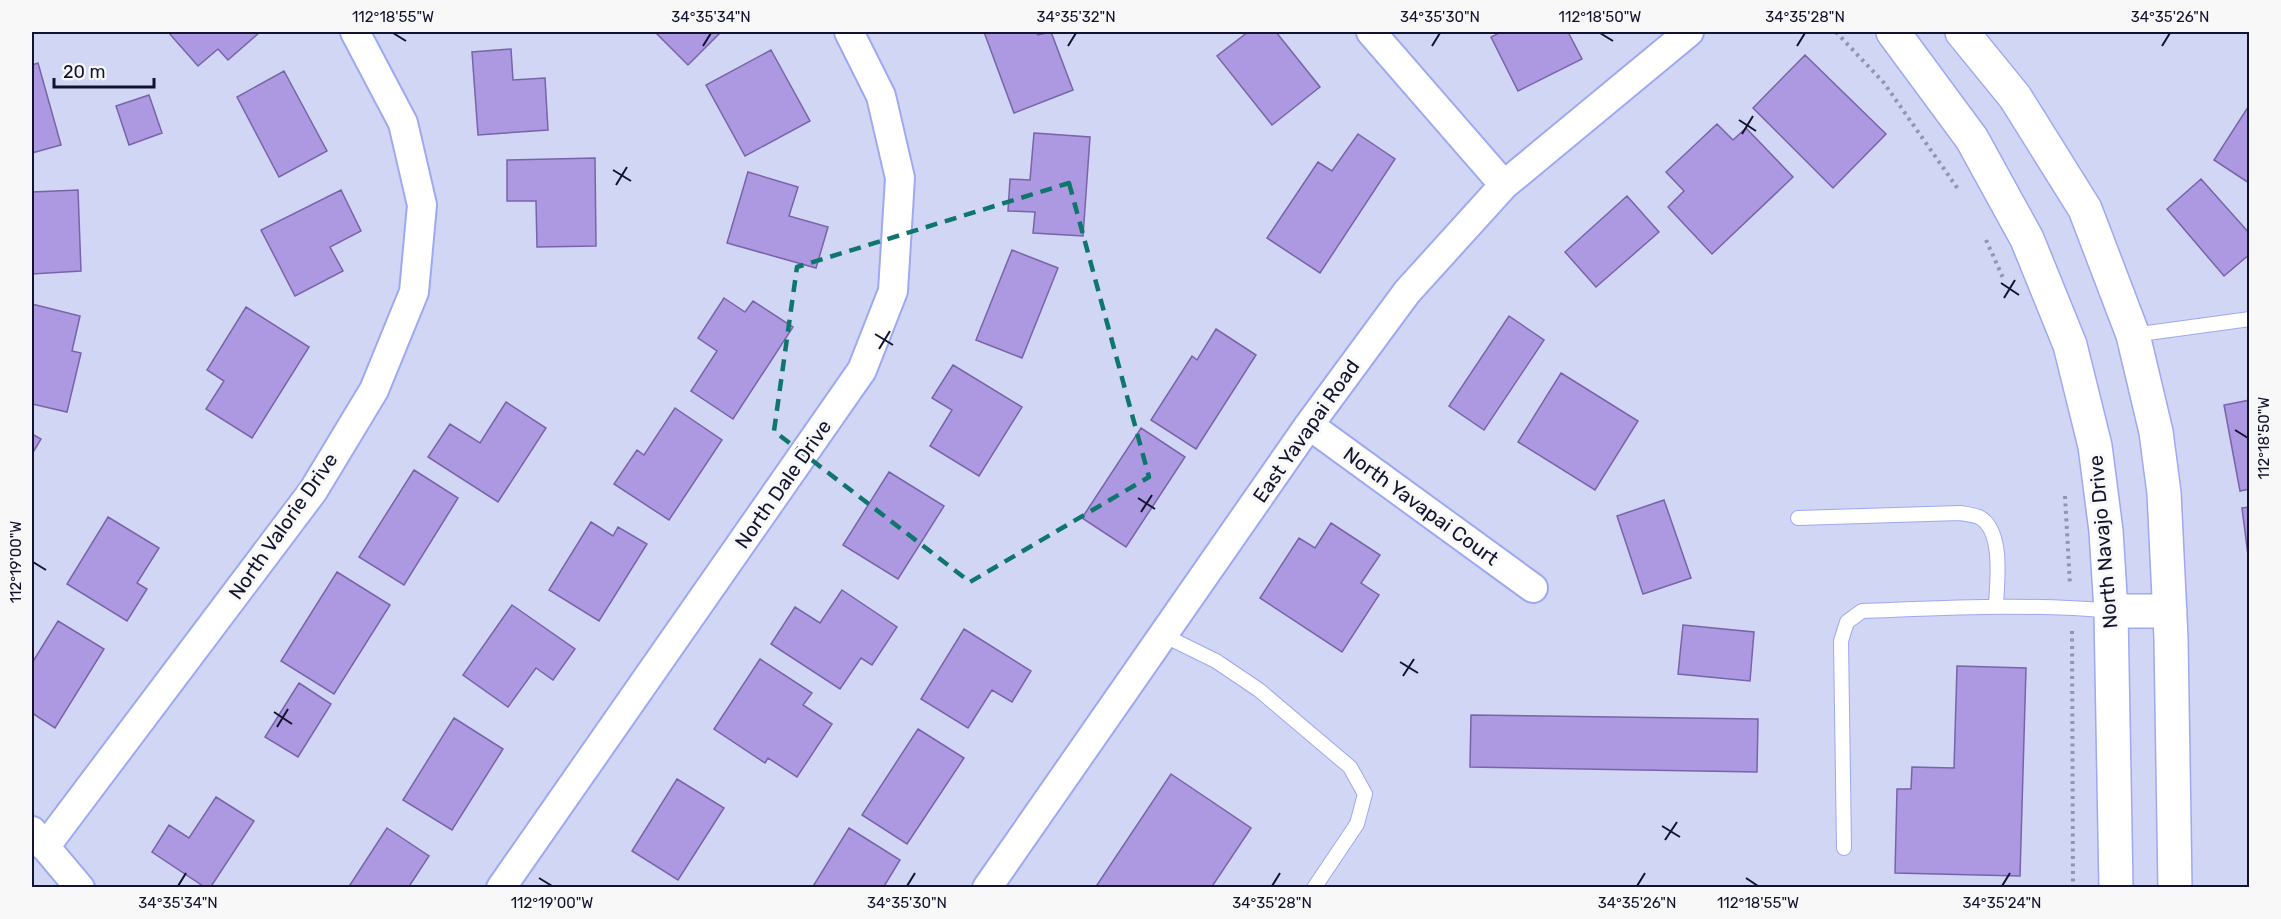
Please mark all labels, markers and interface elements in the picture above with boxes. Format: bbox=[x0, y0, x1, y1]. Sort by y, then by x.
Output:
text: 112°18'55"W bbox=[352, 8, 434, 26]
text: 34°35'34"N bbox=[671, 8, 751, 26]
text: 34°35'32"N bbox=[1036, 8, 1116, 26]
text: 34°35'30"N bbox=[1400, 8, 1480, 26]
text: 112°18'50"W bbox=[1559, 8, 1641, 26]
text: 34°35'28"N bbox=[1765, 8, 1845, 26]
text: 34°35'26"N bbox=[2131, 8, 2209, 26]
scale bar bbox=[54, 51, 154, 89]
text: 20 m bbox=[63, 61, 105, 83]
street label: East Yavapai Road bbox=[1248, 355, 1364, 507]
text: 112°18'50"W bbox=[2255, 397, 2273, 479]
street label: North Dale Drive bbox=[730, 415, 836, 553]
street label: North Yavapai Court bbox=[1339, 442, 1503, 570]
street label: North Valorie Drive bbox=[223, 448, 343, 604]
street label: North Navajo Drive bbox=[2083, 454, 2123, 630]
text: 112°19'00"W bbox=[7, 521, 25, 603]
text: 34°35'34"N bbox=[138, 894, 218, 912]
text: 112°19'00"W bbox=[511, 894, 593, 912]
text: 34°35'30"N bbox=[867, 894, 947, 912]
text: 34°35'28"N bbox=[1232, 894, 1312, 912]
text: 34°35'26"N bbox=[1598, 894, 1676, 912]
text: 112°18'55"W bbox=[1717, 894, 1799, 912]
text: 34°35'24"N bbox=[1962, 894, 2042, 912]

